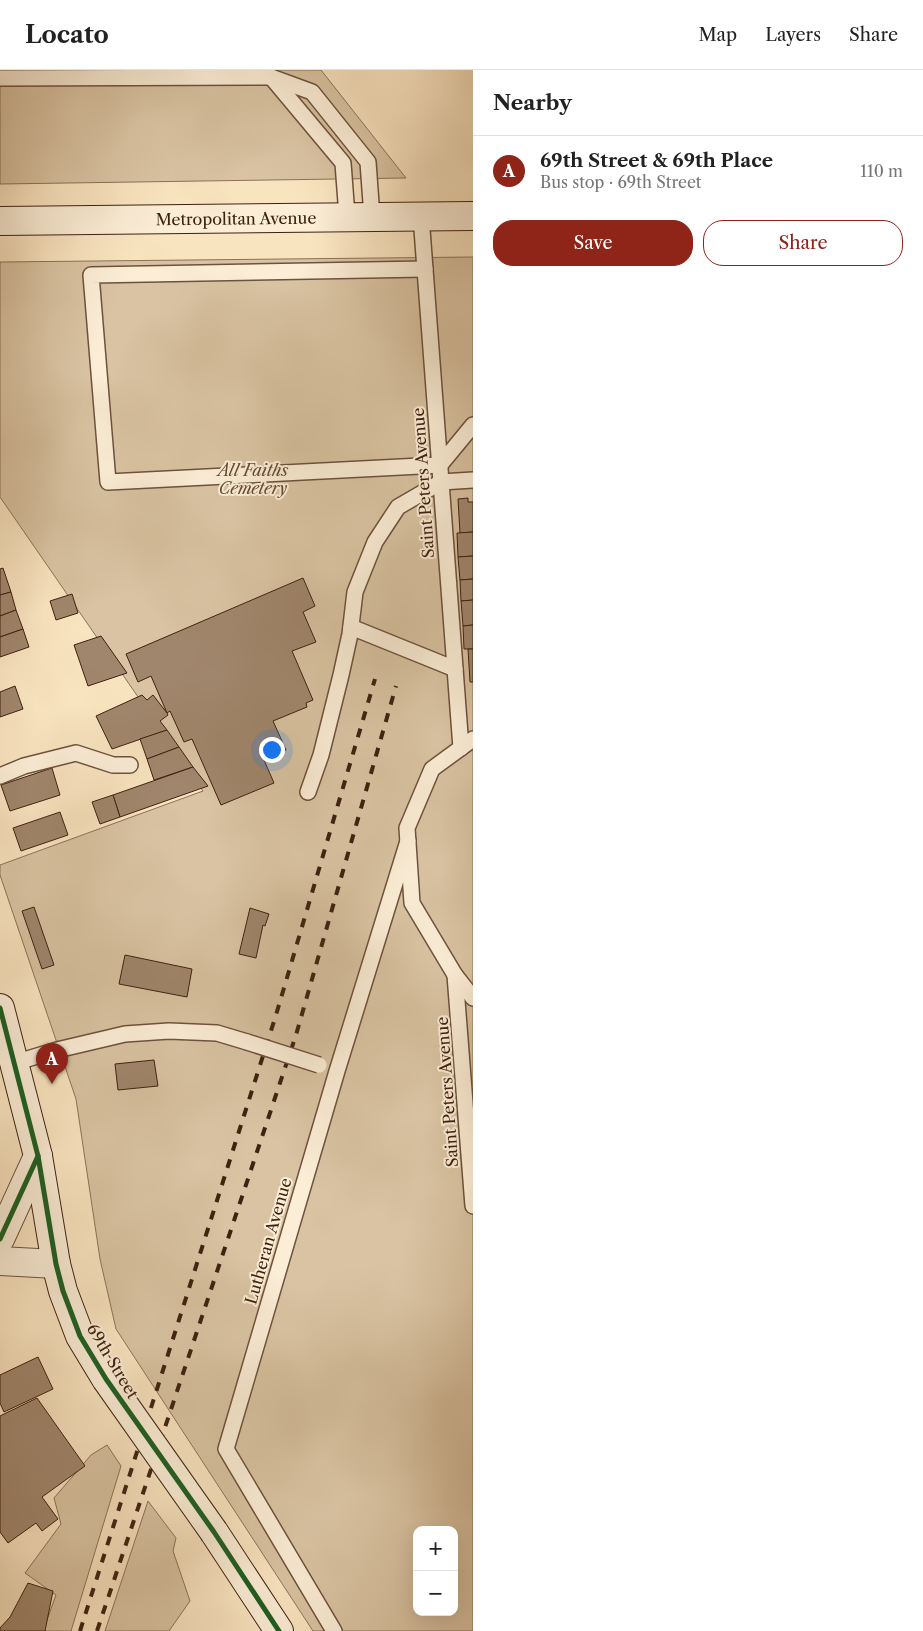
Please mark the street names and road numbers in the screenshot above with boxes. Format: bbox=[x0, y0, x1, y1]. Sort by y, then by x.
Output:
street label: Metropolitan Avenue bbox=[155, 208, 317, 229]
street label: Saint Peters Avenue bbox=[408, 407, 438, 559]
street label: Saint Peters Avenue bbox=[432, 1016, 462, 1168]
street label: Lutheran Avenue bbox=[240, 1175, 296, 1307]
street label: 69th Street bbox=[83, 1320, 143, 1402]

